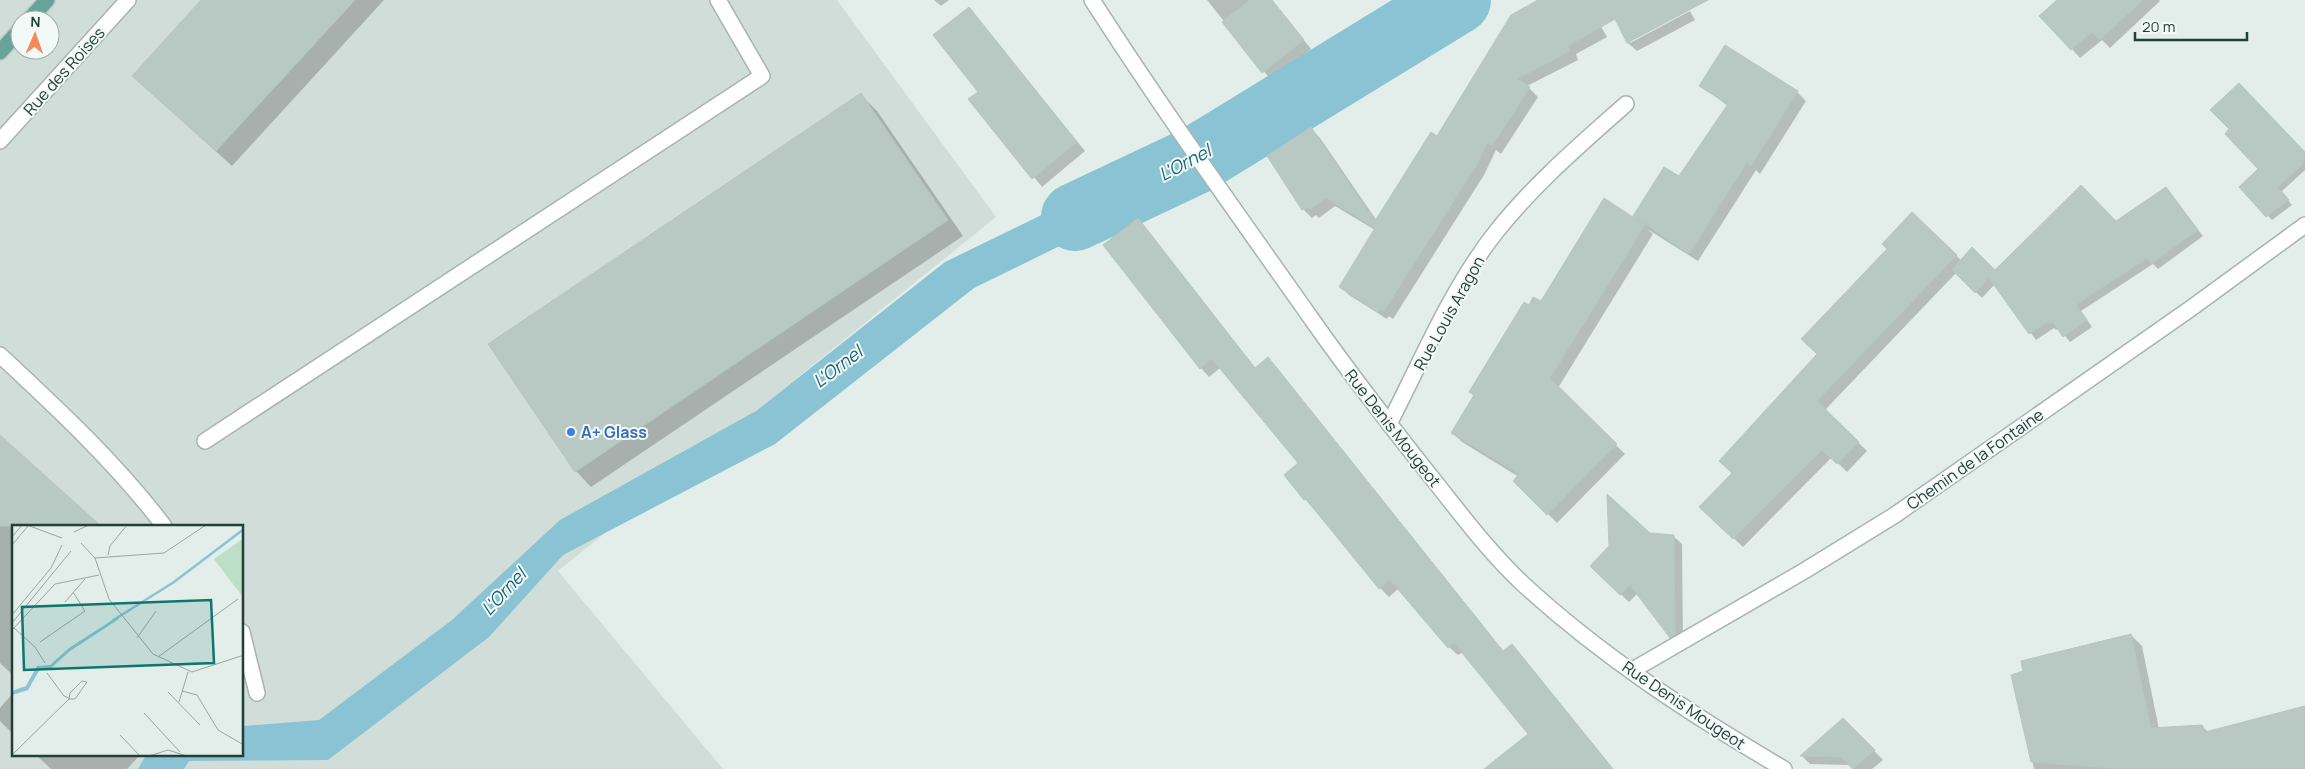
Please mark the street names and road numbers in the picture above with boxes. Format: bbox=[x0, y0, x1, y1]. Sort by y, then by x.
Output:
street label: Rue des Roises bbox=[18, 22, 110, 120]
street label: Rue Louis Aragon bbox=[1408, 252, 1490, 374]
street label: Rue Denis Mougeot bbox=[1340, 365, 1446, 491]
street label: Chemin de la Fontaine bbox=[1902, 403, 2048, 515]
street label: Rue Denis Mougeot bbox=[1618, 656, 1750, 754]

